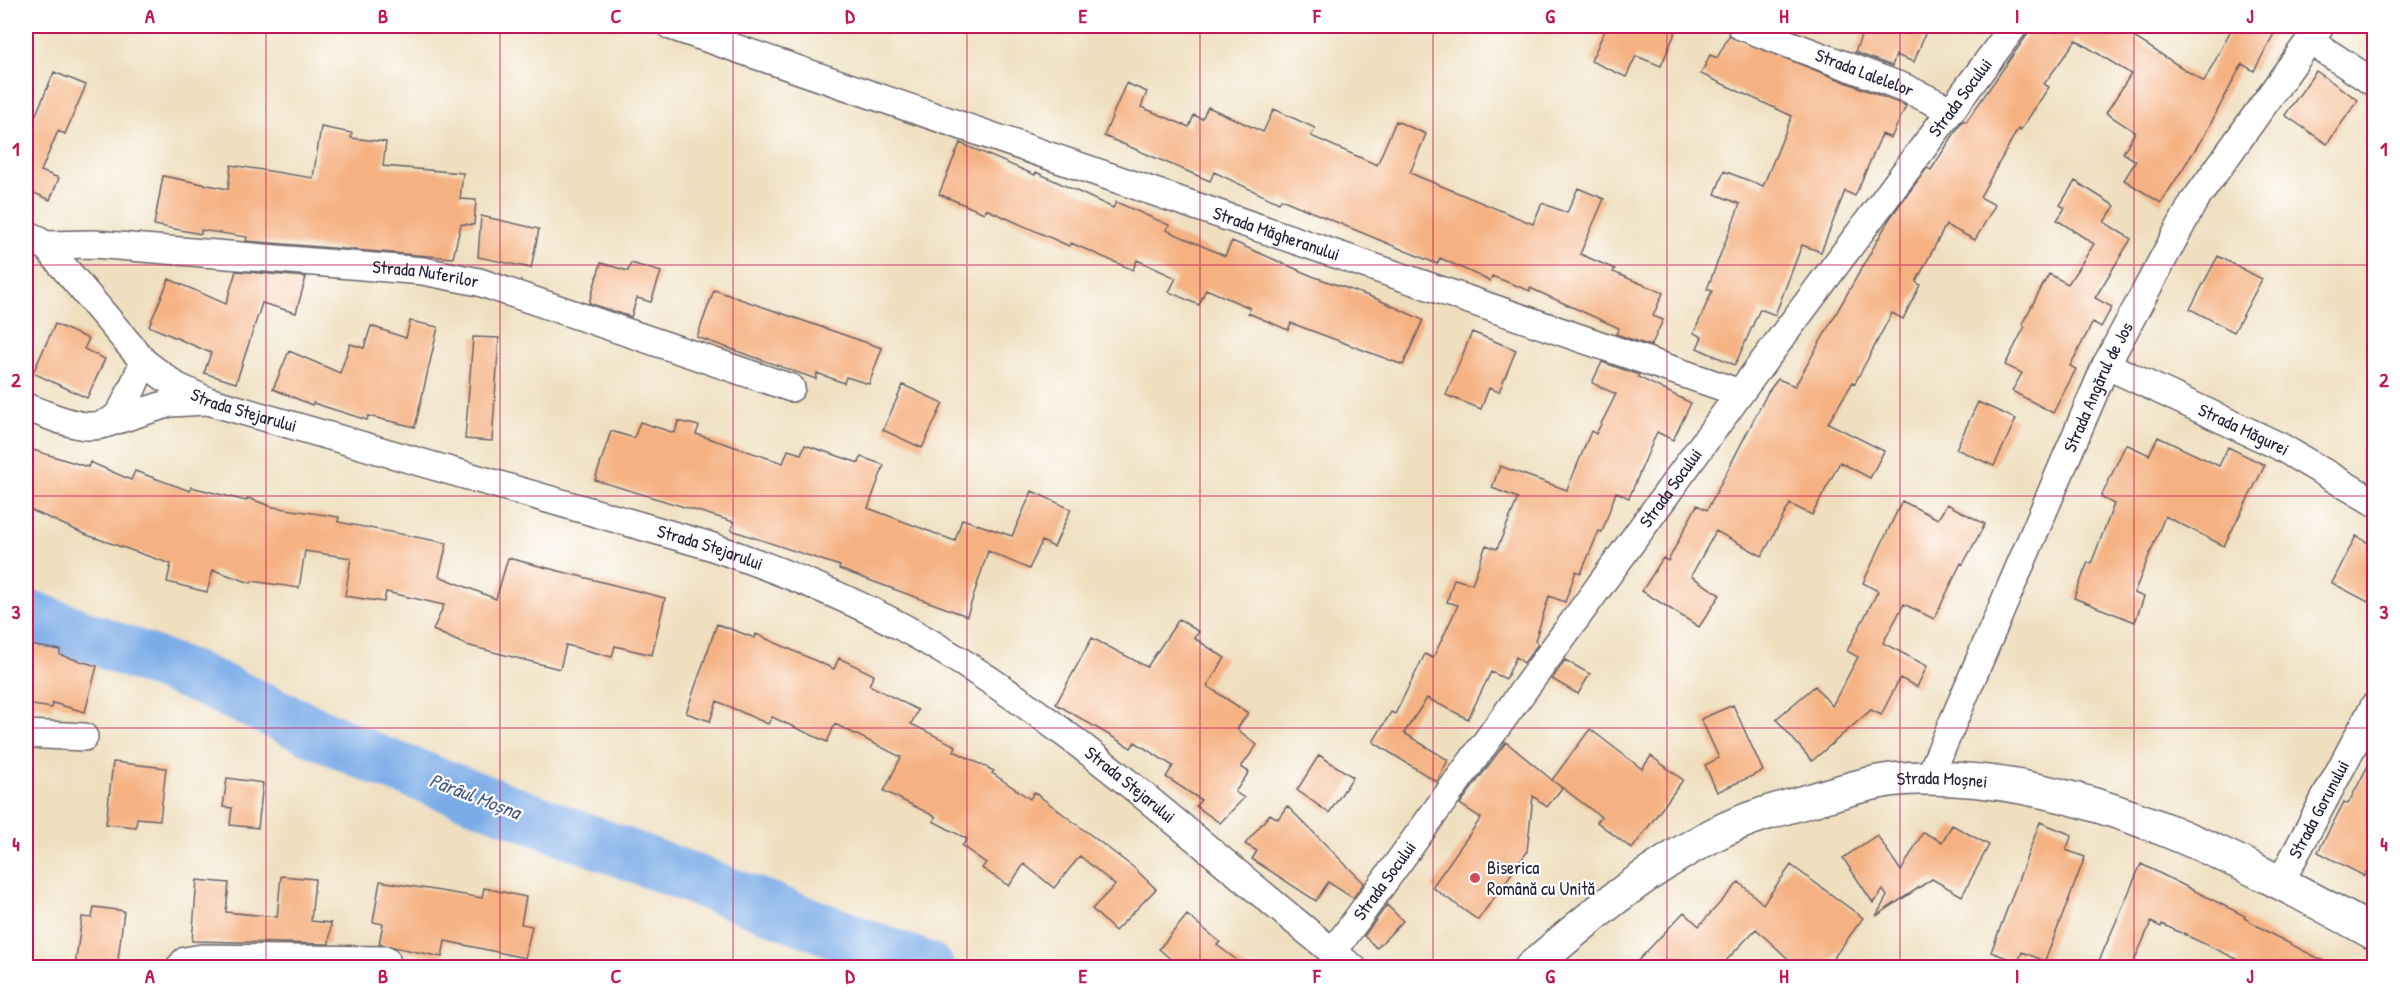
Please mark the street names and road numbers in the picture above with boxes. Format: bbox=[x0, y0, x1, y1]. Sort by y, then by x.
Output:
street label: Strada Lalelelor bbox=[1812, 42, 1918, 102]
street label: Strada Socului bbox=[1922, 53, 1998, 142]
street label: Strada Măgheranului bbox=[1210, 200, 1343, 267]
street label: Strada Nuferilor bbox=[372, 254, 481, 294]
street label: Strada Angărul de Jos bbox=[2057, 317, 2139, 456]
street label: Strada Stejarului bbox=[187, 382, 300, 438]
street label: Strada Măgurei bbox=[2194, 397, 2294, 461]
street label: Strada Socului bbox=[1633, 443, 1708, 532]
street label: Strada Stejarului bbox=[654, 518, 767, 576]
street label: Strada Stejarului bbox=[1080, 740, 1181, 829]
street label: Strada Gorunului bbox=[2282, 756, 2355, 863]
street label: Strada Moșnei bbox=[1896, 765, 1989, 794]
street label: Strada Socului bbox=[1347, 836, 1422, 925]

